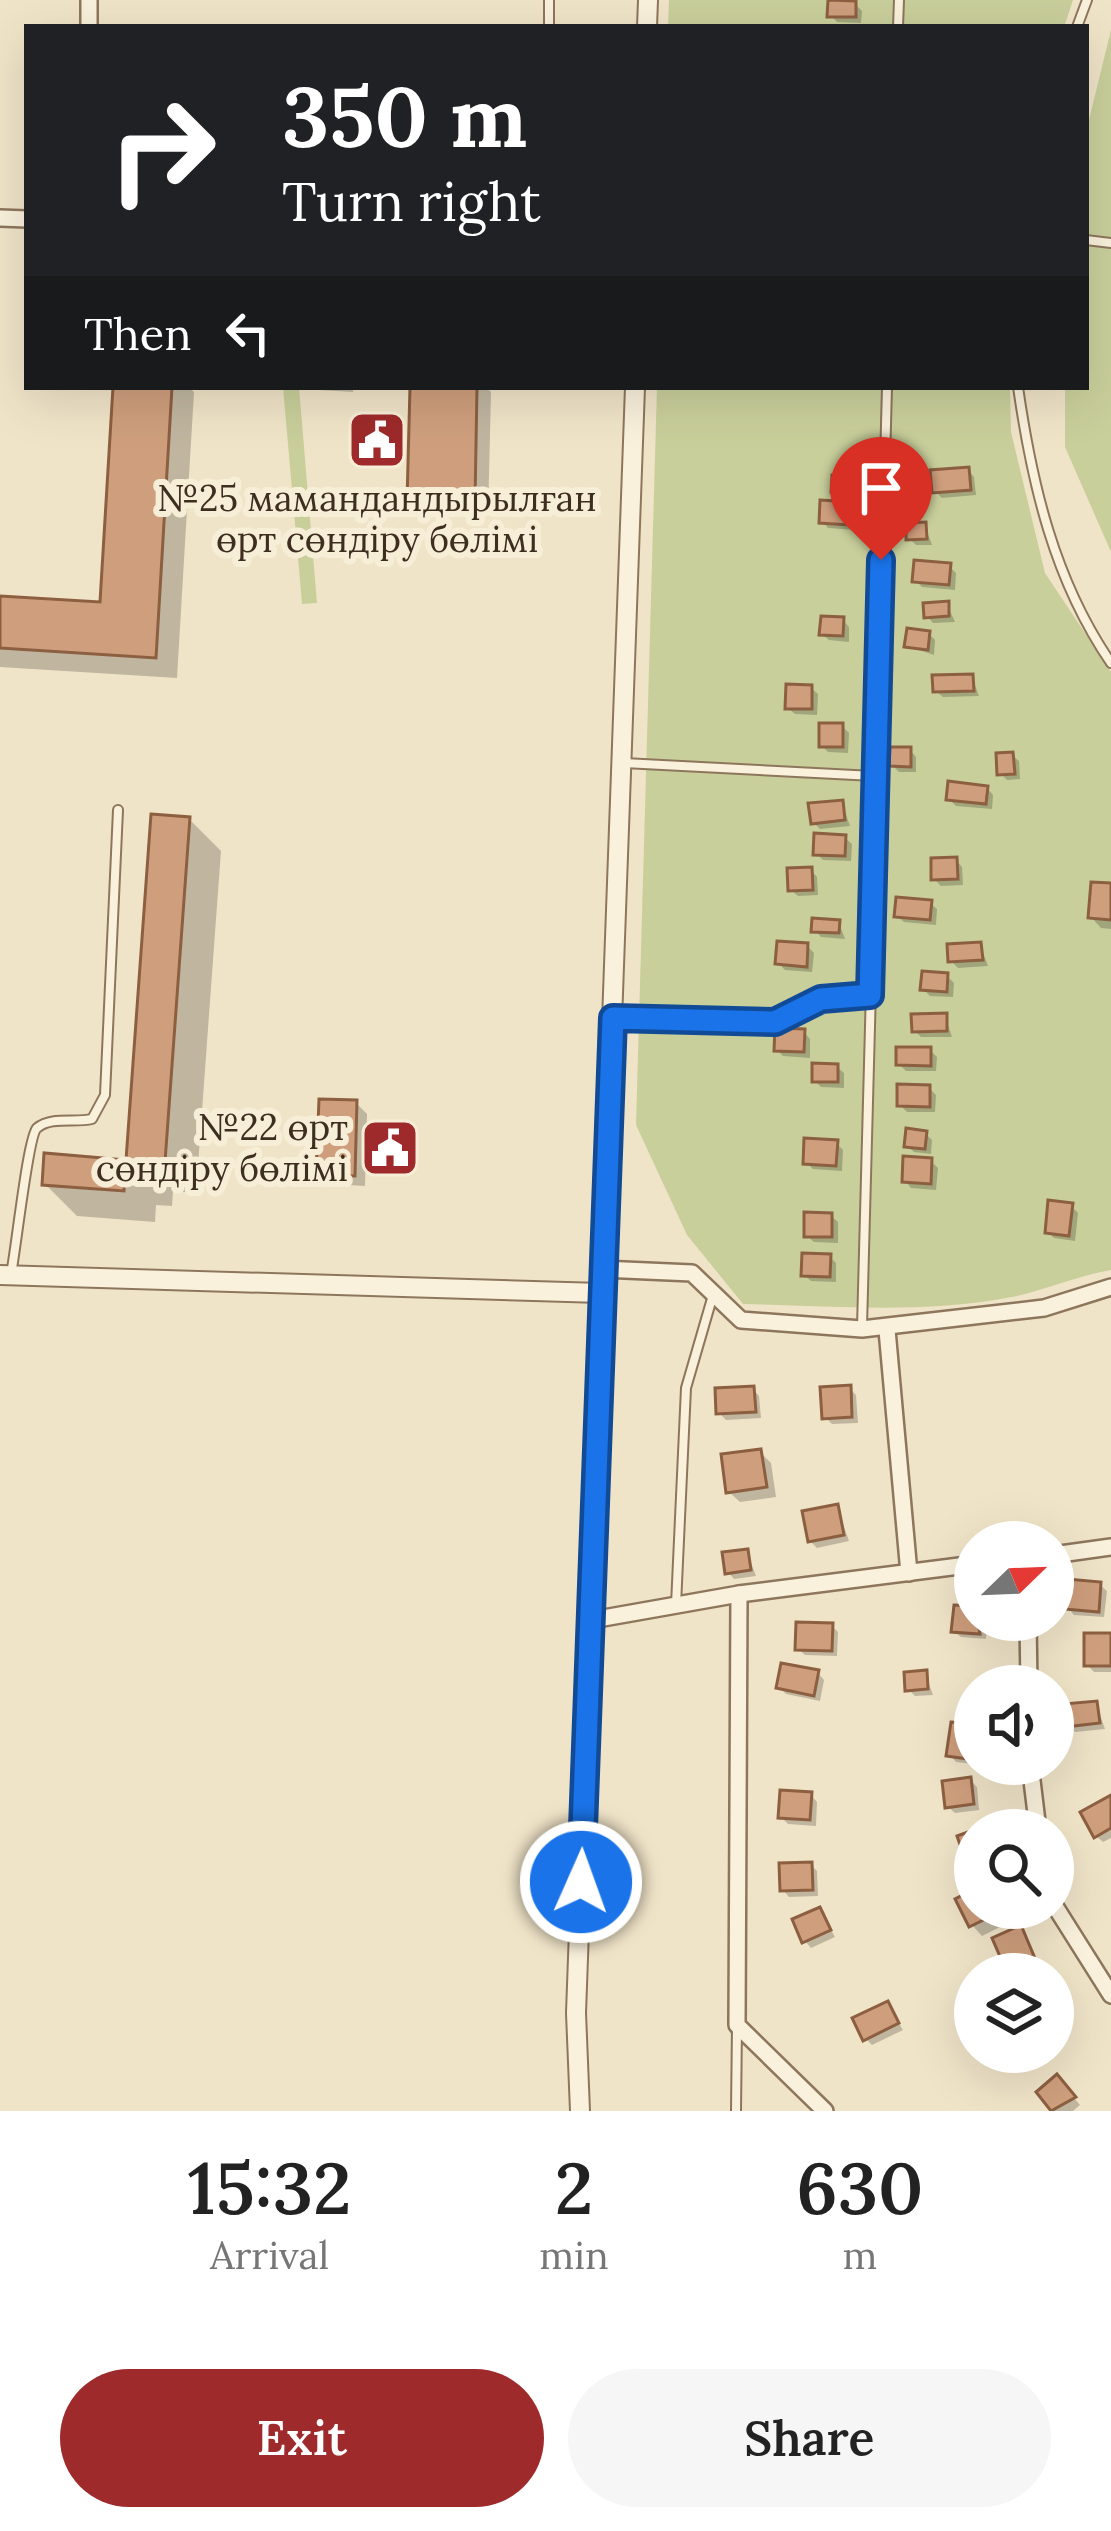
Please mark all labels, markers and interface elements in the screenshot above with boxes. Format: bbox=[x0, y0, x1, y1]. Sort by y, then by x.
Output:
text: 350 m bbox=[282, 62, 527, 170]
icon: right bbox=[84, 72, 240, 228]
text: Turn right bbox=[282, 167, 541, 236]
icon: left bbox=[215, 300, 281, 366]
text: Then bbox=[84, 305, 191, 362]
public building icon: №25 мамандандырылған өрт сөндіру бөлімі bbox=[346, 409, 408, 471]
pin bbox=[830, 437, 932, 560]
icon: arrive bbox=[848, 455, 914, 521]
place label: №25 мамандандырылған өрт сөндіру бөлімі bbox=[157, 475, 597, 562]
place label: №22 өрт сөндіру бөлімі bbox=[96, 1104, 348, 1191]
public building icon: №22 өрт сөндіру бөлімі bbox=[359, 1117, 421, 1179]
north arrow bbox=[954, 1521, 1074, 1641]
map controls bbox=[954, 1521, 1074, 2073]
button: sound bbox=[954, 1665, 1074, 1785]
button: search bbox=[954, 1809, 1074, 1929]
position arrow bbox=[518, 1819, 644, 1945]
button: layers bbox=[954, 1953, 1074, 2073]
text: 15:32 bbox=[188, 2142, 352, 2234]
text: 2 bbox=[555, 2142, 593, 2234]
text: 630 bbox=[796, 2142, 923, 2234]
text: Arrival bbox=[210, 2230, 329, 2280]
text: min bbox=[539, 2230, 609, 2280]
text: m bbox=[842, 2230, 877, 2280]
button: Exit bbox=[60, 2369, 544, 2507]
button: Share bbox=[568, 2369, 1051, 2507]

